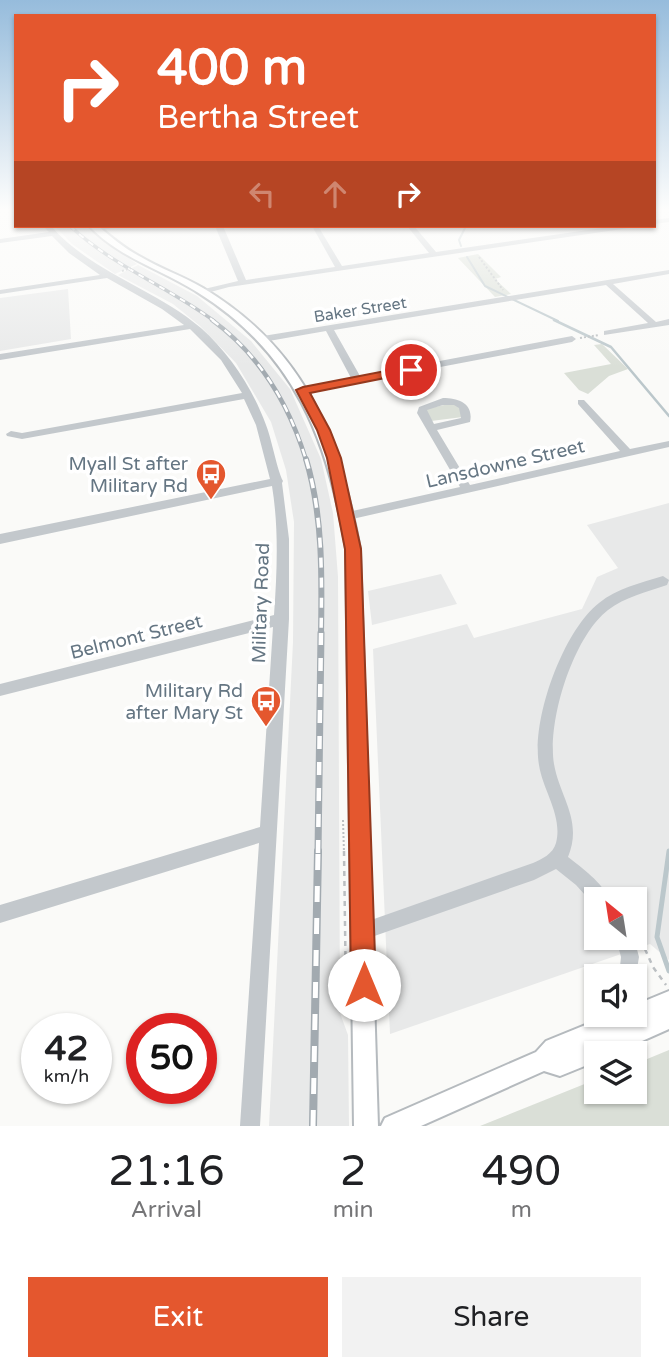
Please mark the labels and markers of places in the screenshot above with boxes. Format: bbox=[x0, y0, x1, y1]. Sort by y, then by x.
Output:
pin bbox=[381, 340, 441, 400]
place label: Myall St after Military Rd bbox=[69, 453, 189, 497]
bus stop icon: Myall St after Military Rd bbox=[194, 457, 228, 501]
place label: Military Rd after Mary St bbox=[125, 680, 243, 724]
bus stop icon: Military Rd after Mary St bbox=[249, 684, 283, 728]

